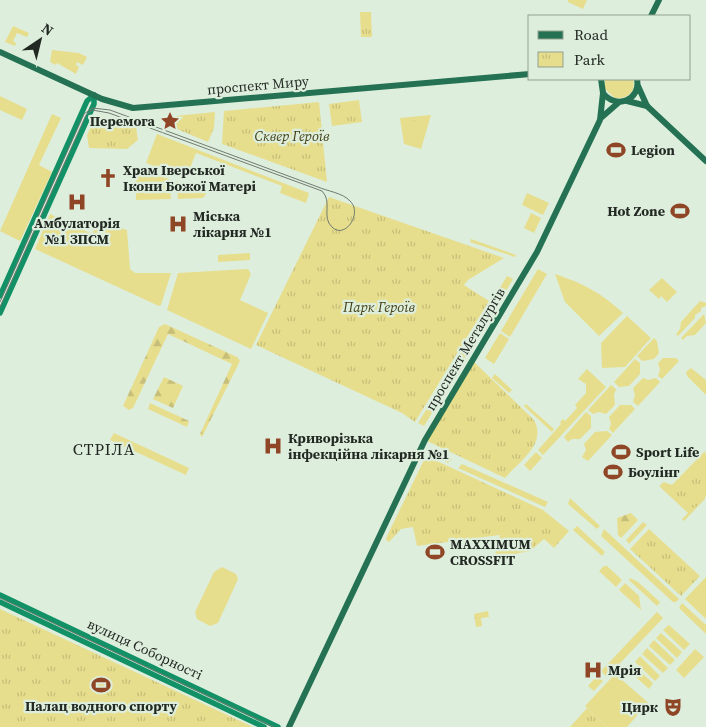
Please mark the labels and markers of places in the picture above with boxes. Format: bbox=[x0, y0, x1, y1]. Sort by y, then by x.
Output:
place icon: Перемога bbox=[159, 110, 181, 132]
place label: Перемога bbox=[90, 111, 156, 131]
sports icon: Legion bbox=[605, 139, 627, 161]
place label: Legion bbox=[631, 140, 675, 160]
place label: Храм Іверської Ікони Божої Матері bbox=[123, 160, 256, 196]
church icon: Храм Іверської Ікони Божої Матері bbox=[97, 167, 119, 189]
hospital icon: Амбулаторія №1 ЗПСМ bbox=[66, 191, 88, 213]
sports icon: Hot Zone bbox=[669, 200, 691, 222]
place label: Hot Zone bbox=[607, 201, 665, 221]
place label: Міська лікарня №1 bbox=[193, 206, 272, 242]
place label: Амбулаторія №1 ЗПСМ bbox=[34, 213, 120, 249]
hospital icon: Міська лікарня №1 bbox=[167, 213, 189, 235]
place label: Криворізька інфекційна лікарня №1 bbox=[288, 428, 449, 464]
hospital icon: Криворізька інфекційна лікарня №1 bbox=[262, 435, 284, 457]
sports icon: Sport Life bbox=[610, 441, 632, 463]
place label: Sport Life bbox=[636, 442, 699, 462]
sports icon: Боулінг bbox=[602, 461, 624, 483]
place label: Боулінг bbox=[628, 462, 680, 482]
place label: MAXXIMUM CROSSFIT bbox=[450, 534, 531, 570]
sports icon: MAXXIMUM CROSSFIT bbox=[424, 541, 446, 563]
hospital icon: Мрія bbox=[582, 659, 604, 681]
place label: Мрія bbox=[608, 660, 641, 680]
sports icon: Палац водного спорту bbox=[90, 674, 112, 696]
place label: Палац водного спорту bbox=[25, 696, 177, 716]
theatre icon: Цирк bbox=[662, 696, 684, 718]
place label: Цирк bbox=[621, 697, 659, 717]

